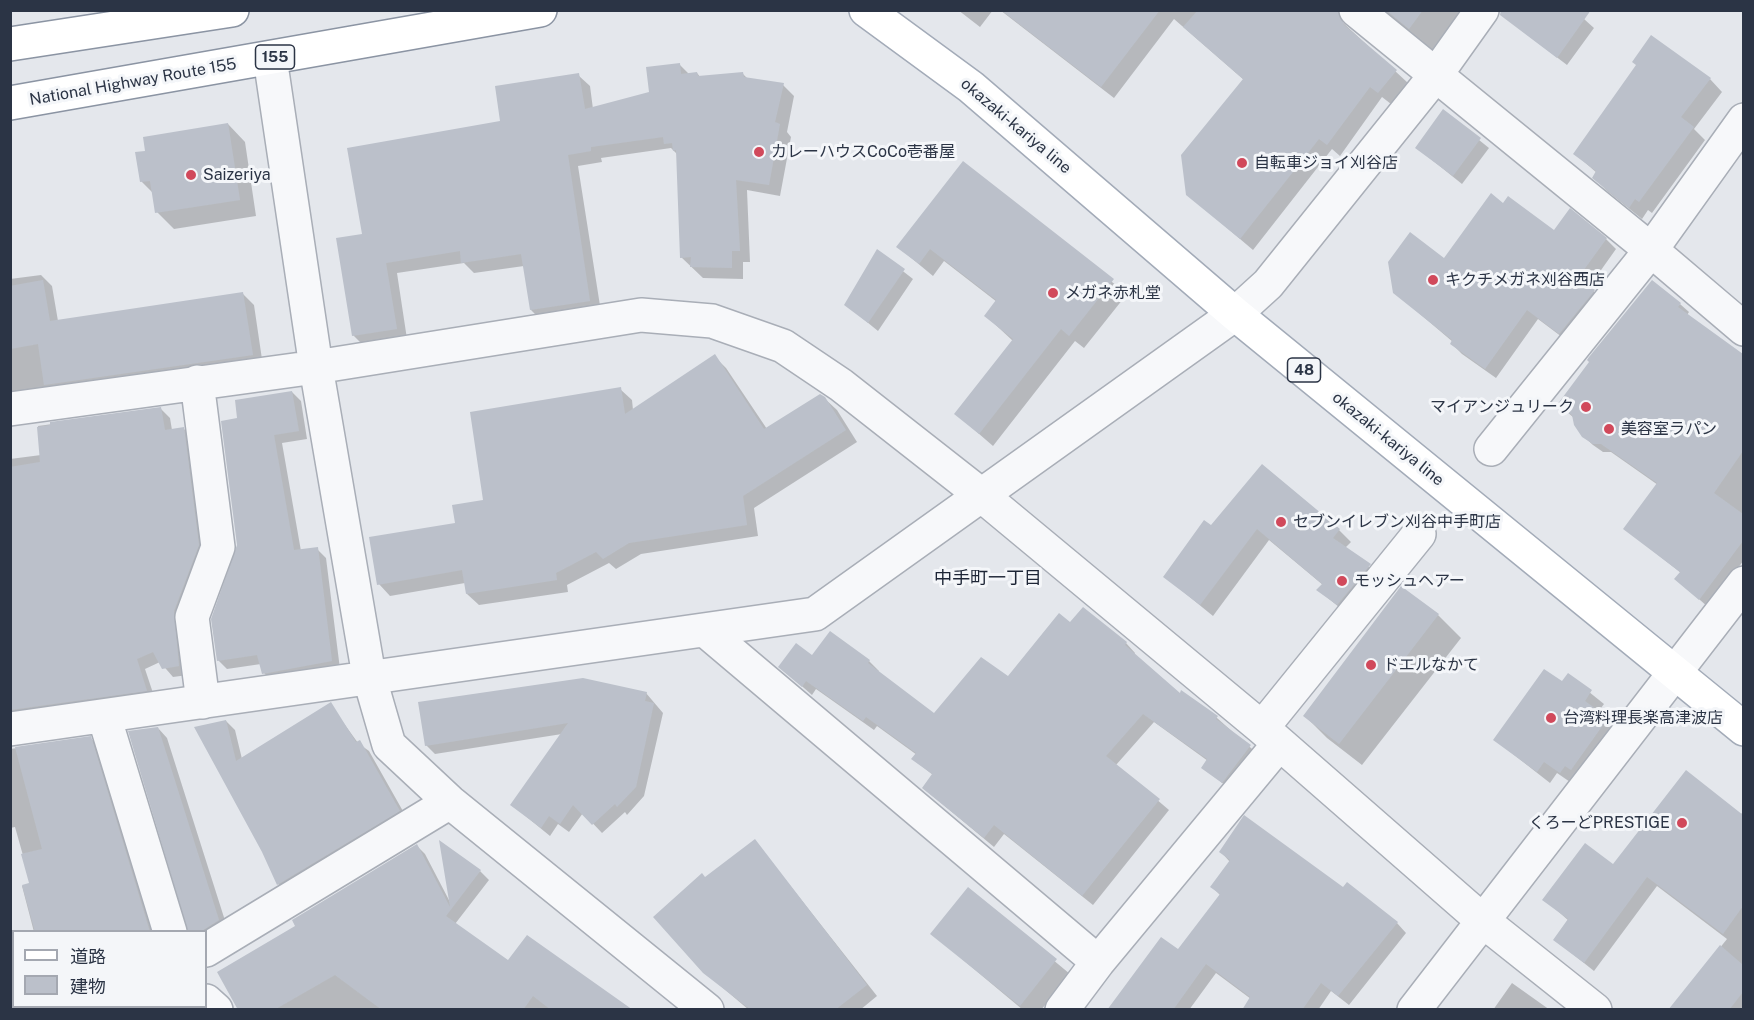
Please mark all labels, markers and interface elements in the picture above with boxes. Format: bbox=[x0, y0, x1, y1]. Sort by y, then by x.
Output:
road number: 155 bbox=[256, 45, 294, 69]
street label: National Highway Route 155 bbox=[28, 54, 238, 110]
street label: okazaki-kariya line bbox=[957, 74, 1075, 178]
place label: カレーハウスCoCo壱番屋 bbox=[771, 142, 955, 162]
marker: カレーハウスCoCo壱番屋 bbox=[752, 145, 766, 159]
place label: 自転車ジョイ刈谷店 bbox=[1254, 153, 1398, 173]
marker: 自転車ジョイ刈谷店 bbox=[1235, 156, 1249, 170]
place label: Saizeriya bbox=[203, 165, 271, 185]
marker: Saizeriya bbox=[184, 168, 198, 182]
place label: キクチメガネ刈谷西店 bbox=[1445, 270, 1605, 290]
marker: キクチメガネ刈谷西店 bbox=[1426, 273, 1440, 287]
place label: メガネ赤札堂 bbox=[1065, 283, 1161, 303]
marker: メガネ赤札堂 bbox=[1046, 286, 1060, 300]
road number: 48 bbox=[1288, 358, 1320, 382]
street label: okazaki-kariya line bbox=[1328, 388, 1448, 490]
place label: マイアンジュリーク bbox=[1430, 397, 1574, 417]
marker: マイアンジュリーク bbox=[1579, 400, 1593, 414]
place label: 美容室ラパン bbox=[1621, 419, 1717, 439]
marker: 美容室ラパン bbox=[1602, 422, 1616, 436]
place label: セブンイレブン刈谷中手町店 bbox=[1293, 512, 1501, 532]
marker: セブンイレブン刈谷中手町店 bbox=[1274, 515, 1288, 529]
district label: 中手町一丁目 bbox=[934, 567, 1042, 589]
place label: モッシュヘアー bbox=[1354, 571, 1465, 591]
marker: モッシュヘアー bbox=[1335, 574, 1349, 588]
place label: ドエルなかて bbox=[1383, 655, 1479, 675]
marker: ドエルなかて bbox=[1364, 658, 1378, 672]
place label: 台湾料理長楽高津波店 bbox=[1563, 708, 1723, 728]
marker: 台湾料理長楽高津波店 bbox=[1544, 711, 1558, 725]
place label: くろーどPRESTIGE bbox=[1529, 813, 1670, 833]
marker: くろーどPRESTIGE bbox=[1675, 816, 1689, 830]
legend bbox=[12, 930, 207, 1008]
text: 道路 bbox=[70, 946, 106, 967]
text: 建物 bbox=[70, 976, 106, 997]

